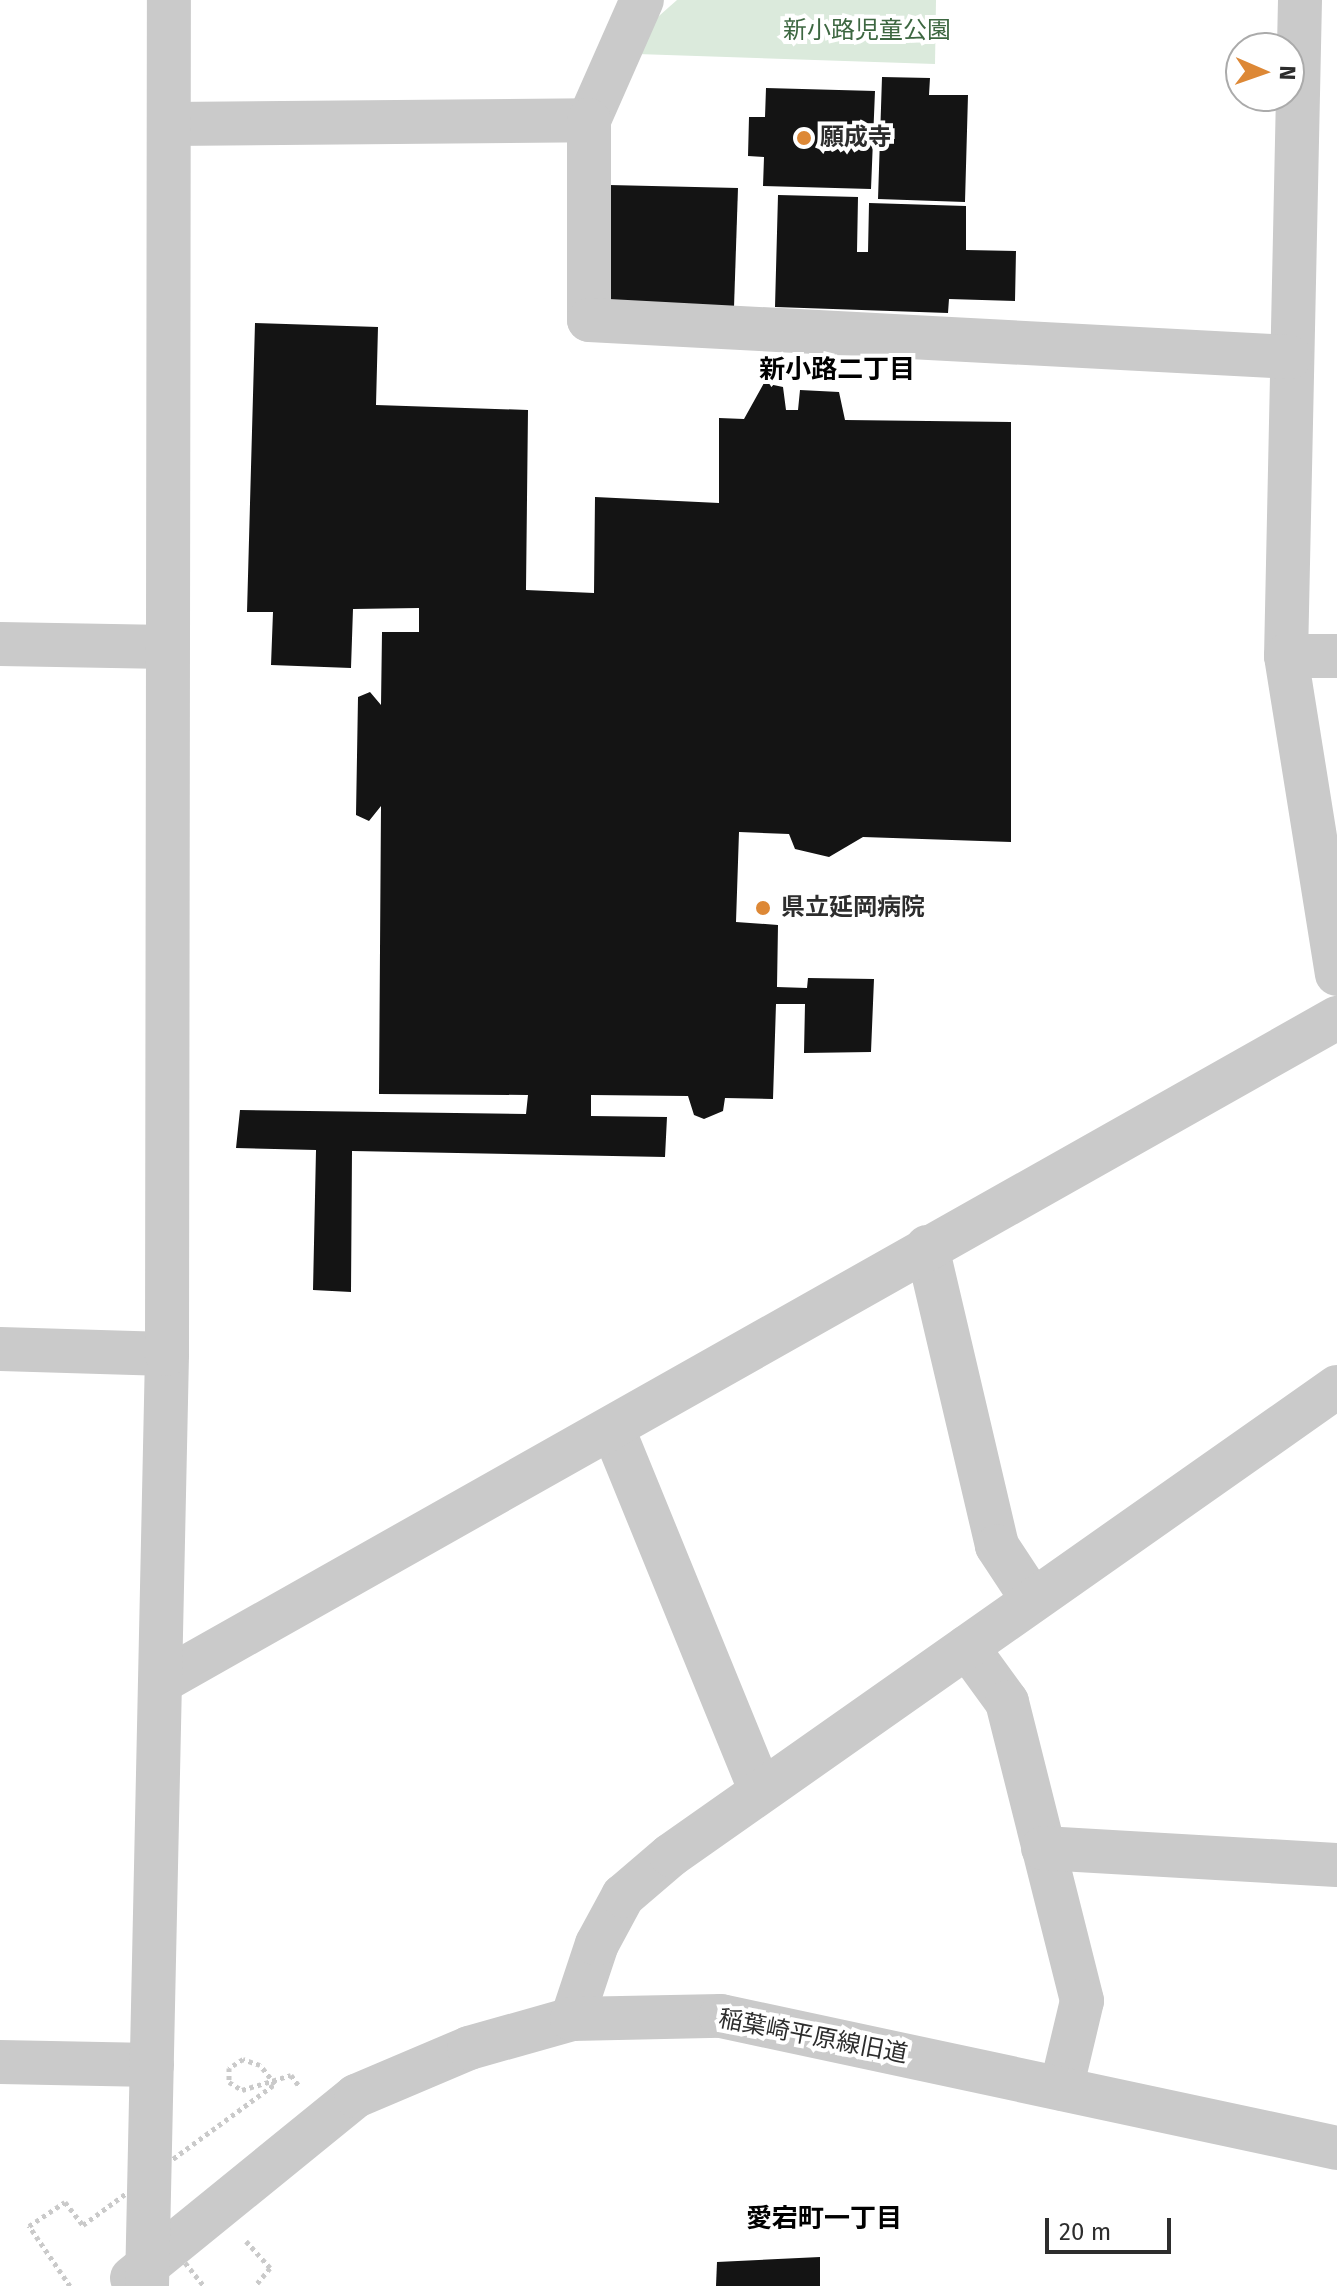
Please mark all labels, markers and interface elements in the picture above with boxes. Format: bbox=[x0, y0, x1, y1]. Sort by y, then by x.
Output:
park label: 新小路児童公園 bbox=[783, 17, 951, 45]
north arrow bbox=[1225, 32, 1305, 112]
text: N bbox=[1274, 65, 1301, 81]
place label: 願成寺 bbox=[820, 124, 892, 152]
marker: 願成寺 bbox=[795, 129, 813, 147]
district label: 新小路二丁目 bbox=[759, 354, 915, 386]
place label: 県立延岡病院 bbox=[781, 894, 925, 922]
marker: 県立延岡病院 bbox=[752, 897, 774, 919]
street label: 稲葉崎平原線旧道 bbox=[716, 2005, 910, 2069]
scale bar bbox=[1049, 2202, 1175, 2252]
district label: 愛宕町一丁目 bbox=[746, 2203, 902, 2235]
text: 20 m bbox=[1059, 2218, 1111, 2246]

